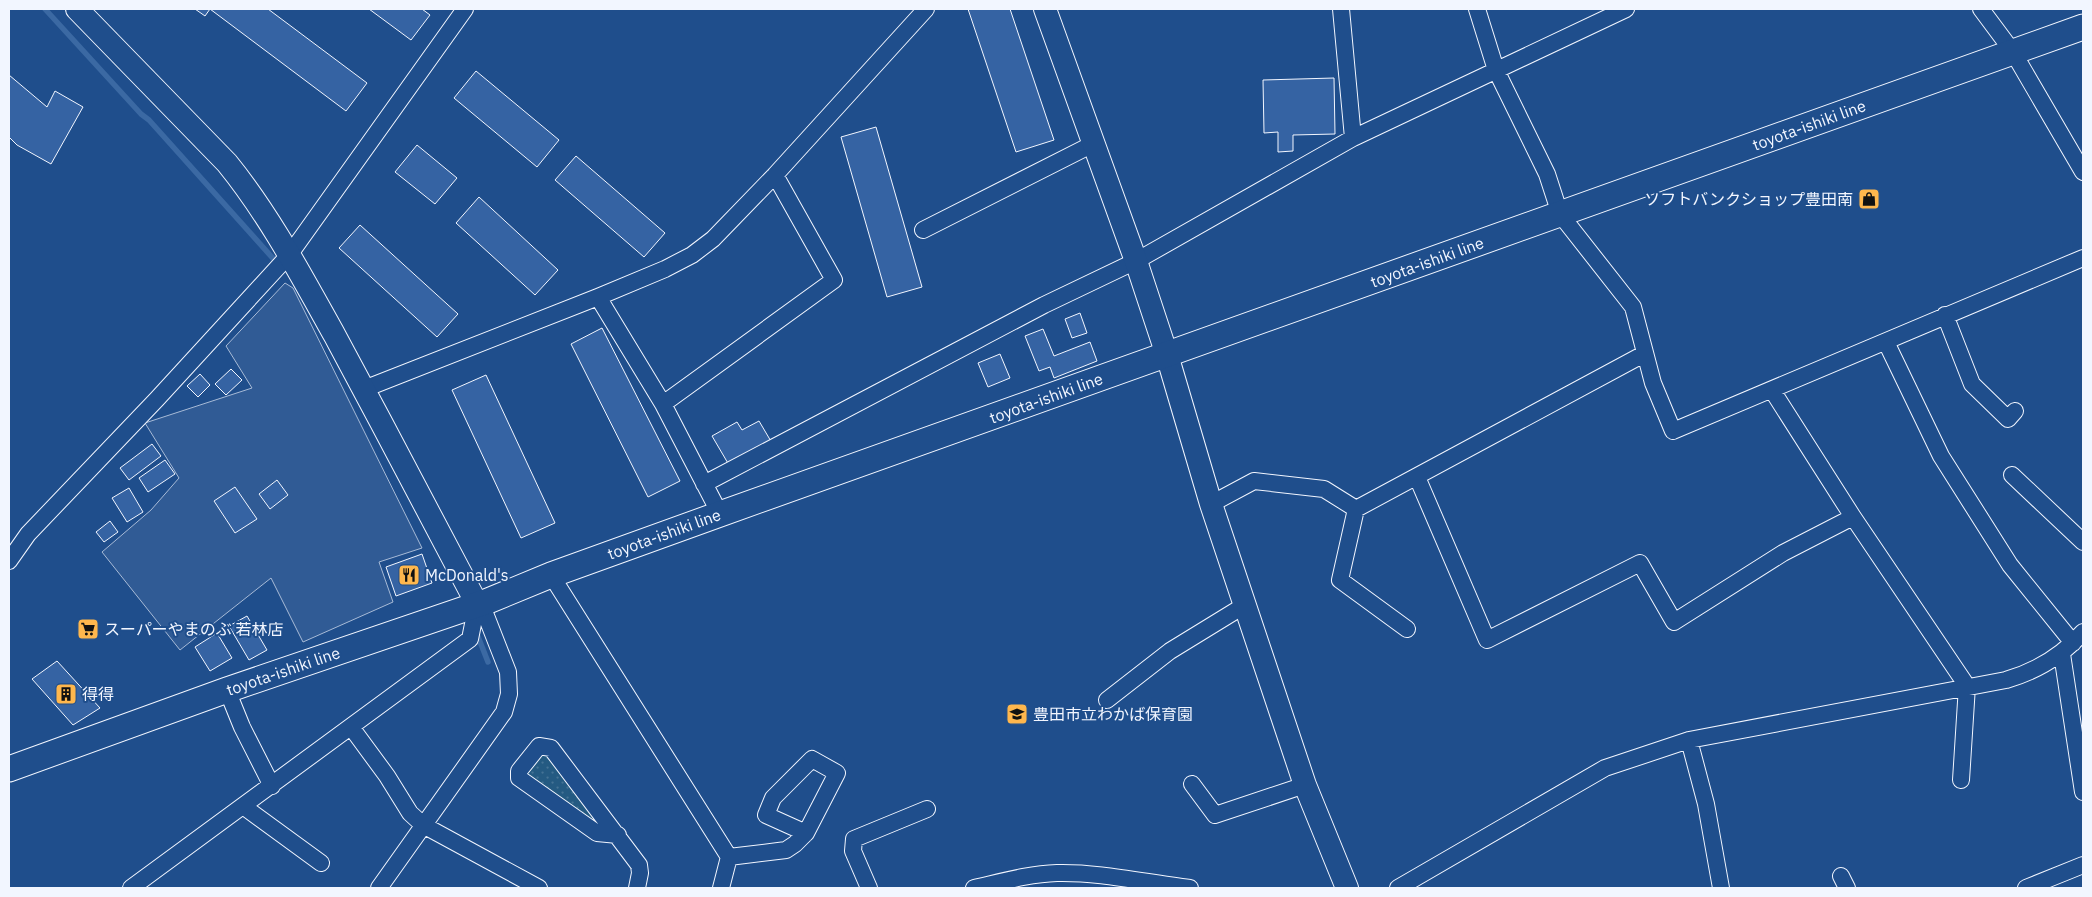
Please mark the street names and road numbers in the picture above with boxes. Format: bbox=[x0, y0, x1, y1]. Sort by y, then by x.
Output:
street label: toyota-ishiki line bbox=[1750, 95, 1869, 155]
street label: toyota-ishiki line bbox=[1368, 232, 1487, 292]
street label: toyota-ishiki line bbox=[987, 368, 1106, 428]
street label: toyota-ishiki line bbox=[605, 504, 724, 564]
street label: toyota-ishiki line bbox=[223, 642, 343, 700]

